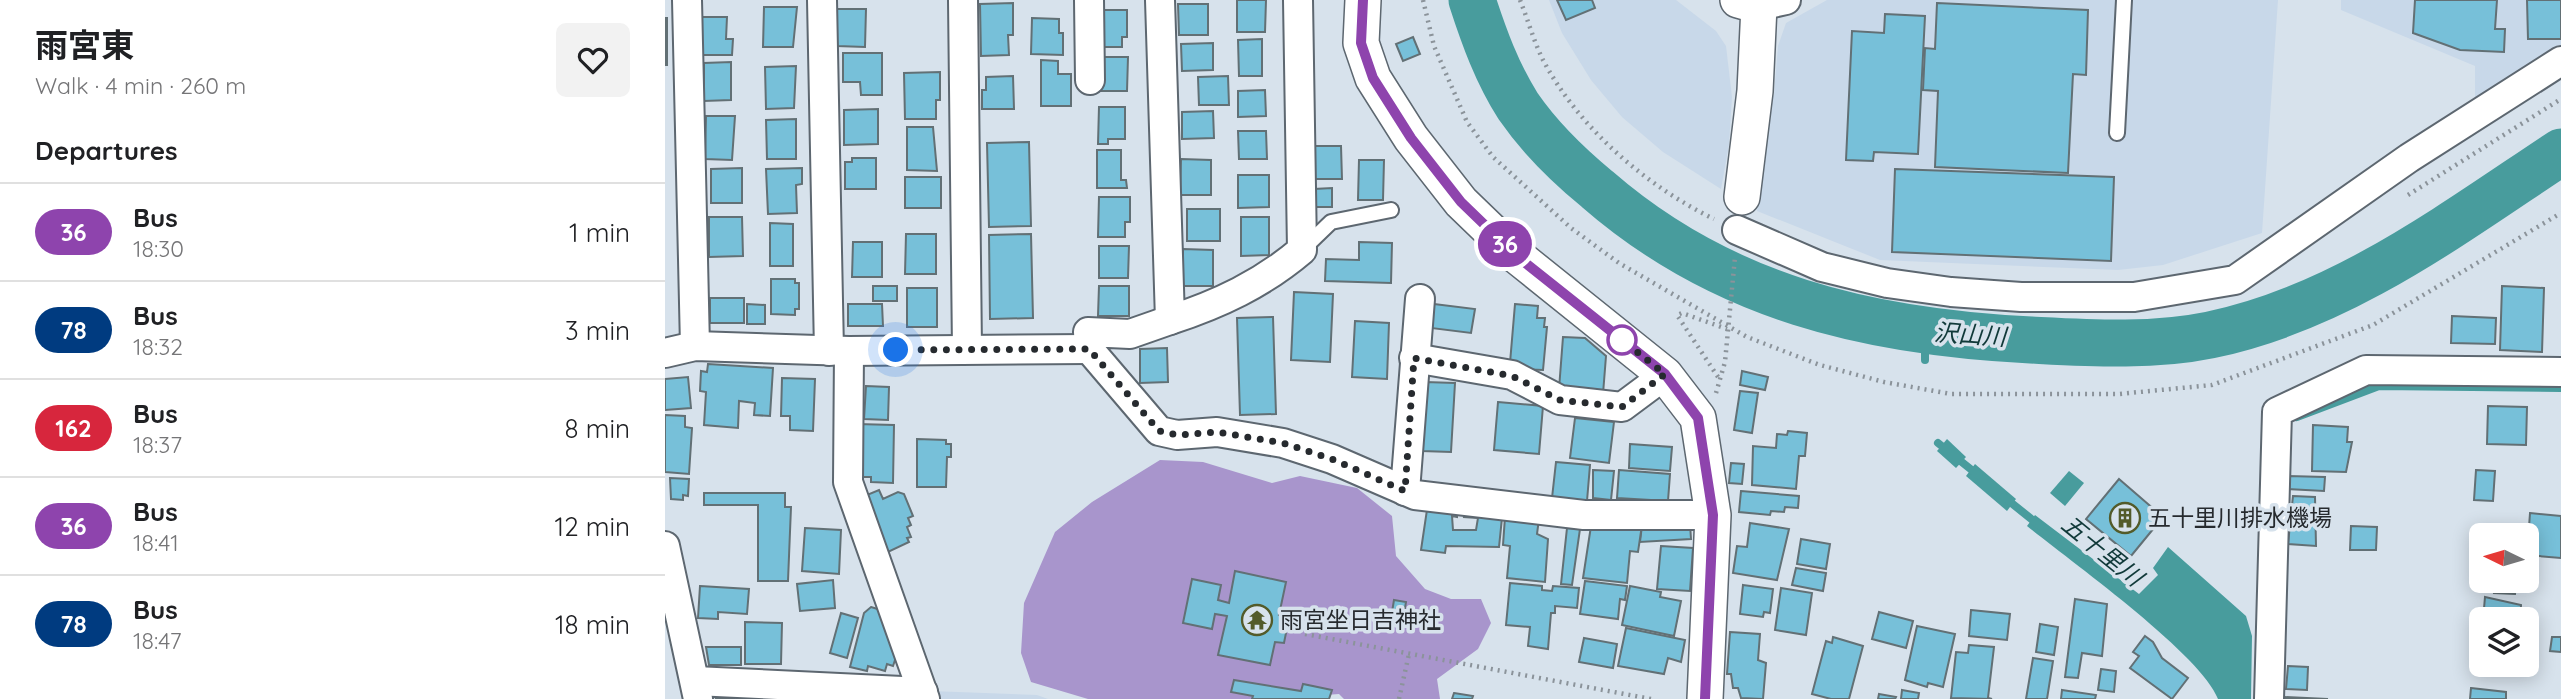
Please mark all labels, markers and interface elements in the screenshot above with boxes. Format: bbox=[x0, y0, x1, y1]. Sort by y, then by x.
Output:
button: heart bbox=[556, 23, 630, 97]
text: 雨宮東 bbox=[35, 24, 134, 65]
text: Walk · 4 min · 260 m bbox=[35, 71, 246, 100]
text: Departures bbox=[35, 134, 178, 167]
text: Bus bbox=[133, 201, 178, 234]
text: 1 min bbox=[569, 216, 630, 249]
text: 36 bbox=[60, 217, 87, 247]
line badge: 36 bbox=[1473, 221, 1537, 267]
text: 36 bbox=[1492, 229, 1518, 259]
text: 18:30 bbox=[133, 234, 184, 263]
text: Bus bbox=[133, 299, 178, 332]
text: 3 min bbox=[565, 314, 630, 347]
text: 78 bbox=[60, 315, 87, 345]
water label: 沢山川 bbox=[1933, 317, 2010, 352]
unlabelled marker bbox=[1607, 325, 1637, 355]
text: 18:32 bbox=[133, 332, 183, 361]
your location bbox=[878, 332, 913, 367]
text: Bus bbox=[133, 397, 178, 430]
text: 8 min bbox=[565, 412, 630, 445]
text: 162 bbox=[55, 413, 92, 443]
text: 18:37 bbox=[133, 430, 182, 459]
text: Bus bbox=[133, 495, 178, 528]
building icon: 五十里川排水機場 bbox=[2108, 501, 2142, 535]
place label: 五十里川排水機場 bbox=[2148, 503, 2332, 532]
water label: 五十里川 bbox=[2056, 508, 2152, 594]
text: 12 min bbox=[555, 510, 630, 543]
text: 36 bbox=[60, 511, 87, 541]
north arrow bbox=[2469, 523, 2539, 593]
map controls bbox=[2469, 523, 2539, 677]
text: 18:41 bbox=[133, 528, 179, 557]
text: Bus bbox=[133, 593, 178, 626]
temple icon: 雨宮坐日吉神社 bbox=[1240, 603, 1274, 637]
place label: 雨宮坐日吉神社 bbox=[1280, 605, 1441, 634]
button: layers bbox=[2469, 607, 2539, 677]
text: 18 min bbox=[555, 608, 630, 641]
text: 78 bbox=[60, 609, 87, 639]
text: 18:47 bbox=[133, 626, 181, 655]

